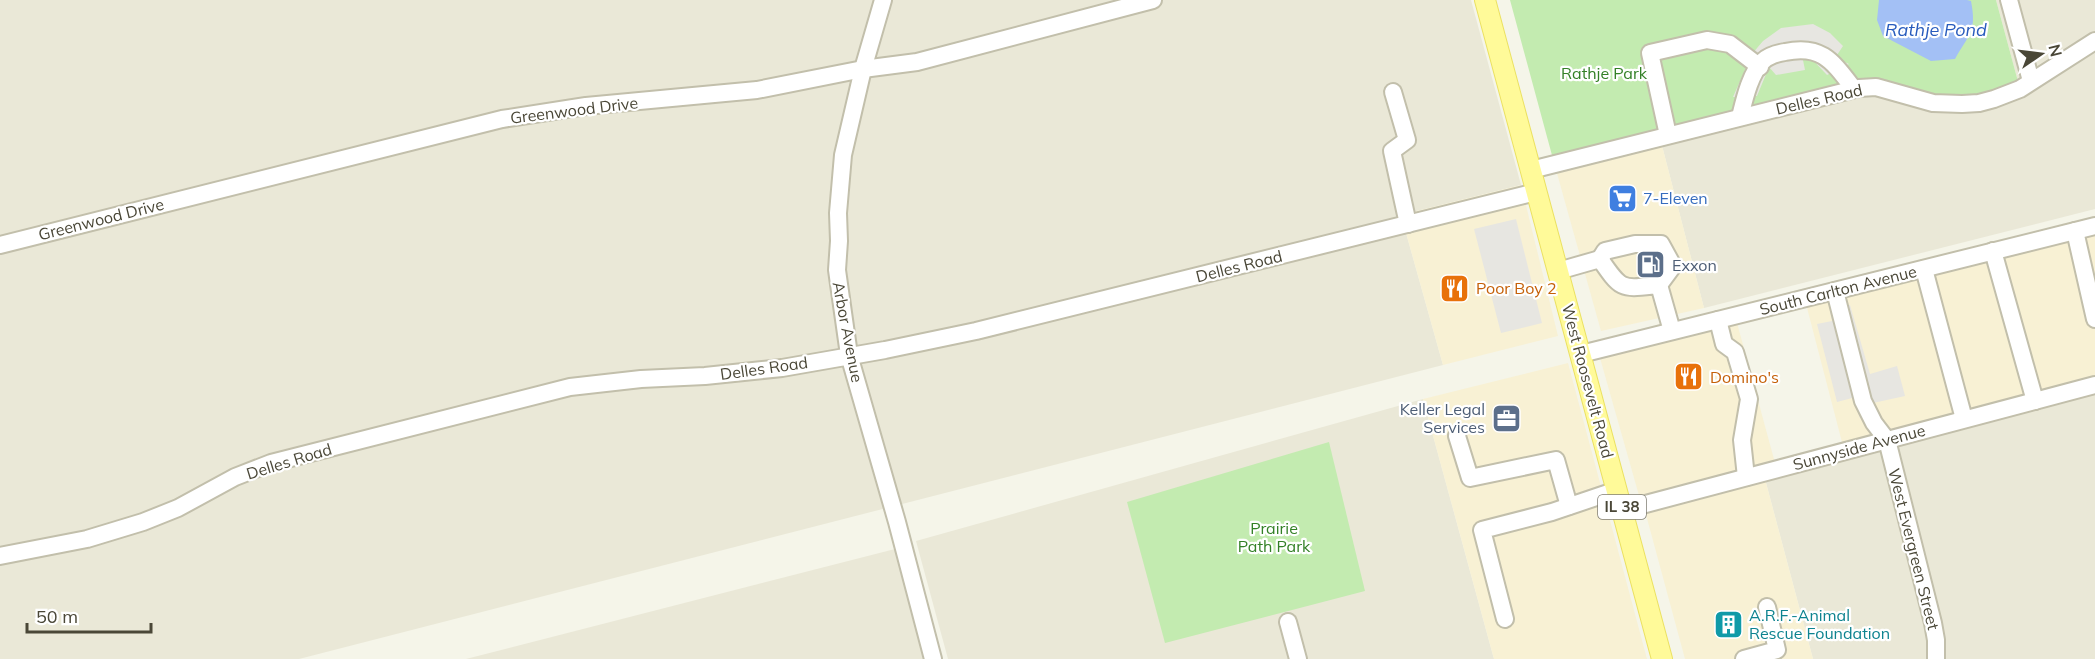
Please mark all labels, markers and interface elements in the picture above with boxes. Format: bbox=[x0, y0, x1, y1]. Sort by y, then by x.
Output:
water label: Rathje Pond bbox=[1885, 18, 1987, 41]
north arrow bbox=[2011, 24, 2071, 84]
text: N bbox=[2044, 42, 2067, 59]
park label: Rathje Park bbox=[1561, 63, 1648, 83]
street label: Delles Road bbox=[1774, 79, 1864, 119]
street label: Greenwood Drive bbox=[509, 92, 639, 128]
supermarket icon: 7-Eleven bbox=[1606, 182, 1638, 214]
place label: 7-Eleven bbox=[1643, 188, 1708, 208]
street label: Greenwood Drive bbox=[36, 194, 166, 244]
street label: Delles Road bbox=[1194, 246, 1284, 286]
fuel station icon: Exxon bbox=[1635, 249, 1667, 281]
place label: Exxon bbox=[1672, 255, 1717, 275]
street label: South Carlton Avenue bbox=[1757, 261, 1919, 319]
restaurant icon: Poor Boy 2 bbox=[1439, 272, 1471, 304]
place label: Poor Boy 2 bbox=[1476, 278, 1557, 298]
street label: Arbor Avenue bbox=[828, 280, 868, 384]
street label: West Roosevelt Road bbox=[1558, 302, 1618, 460]
street label: Delles Road bbox=[719, 352, 809, 384]
restaurant icon: Domino's bbox=[1673, 361, 1705, 393]
place label: Domino's bbox=[1710, 367, 1779, 387]
place label: Keller Legal Services bbox=[1400, 399, 1485, 437]
office icon: Keller Legal Services bbox=[1490, 402, 1522, 434]
street label: Sunnyside Avenue bbox=[1791, 420, 1927, 474]
street label: Delles Road bbox=[244, 439, 334, 483]
street label: West Evergreen Street bbox=[1884, 466, 1944, 632]
road number: IL 38 bbox=[1598, 495, 1646, 519]
park label: Prairie Path Park bbox=[1238, 518, 1311, 556]
scale bar bbox=[27, 596, 152, 634]
text: 50 m bbox=[36, 605, 78, 628]
place label: A.R.F.-Animal Rescue Foundation bbox=[1749, 605, 1890, 643]
building icon: A.R.F.-Animal Rescue Foundation bbox=[1712, 608, 1744, 640]

